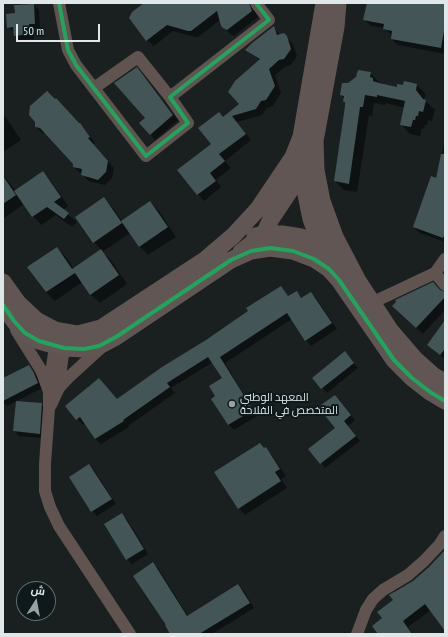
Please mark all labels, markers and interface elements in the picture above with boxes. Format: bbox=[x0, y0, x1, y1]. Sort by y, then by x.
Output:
scale bar bbox=[18, 16, 102, 42]
text: 50 m bbox=[23, 23, 44, 38]
place label: المعهد الوطني المتخصص في الفلاحة bbox=[240, 391, 338, 417]
marker: المعهد الوطني المتخصص في الفلاحة bbox=[227, 399, 237, 409]
north arrow bbox=[16, 581, 56, 621]
text: ش bbox=[30, 582, 46, 598]

